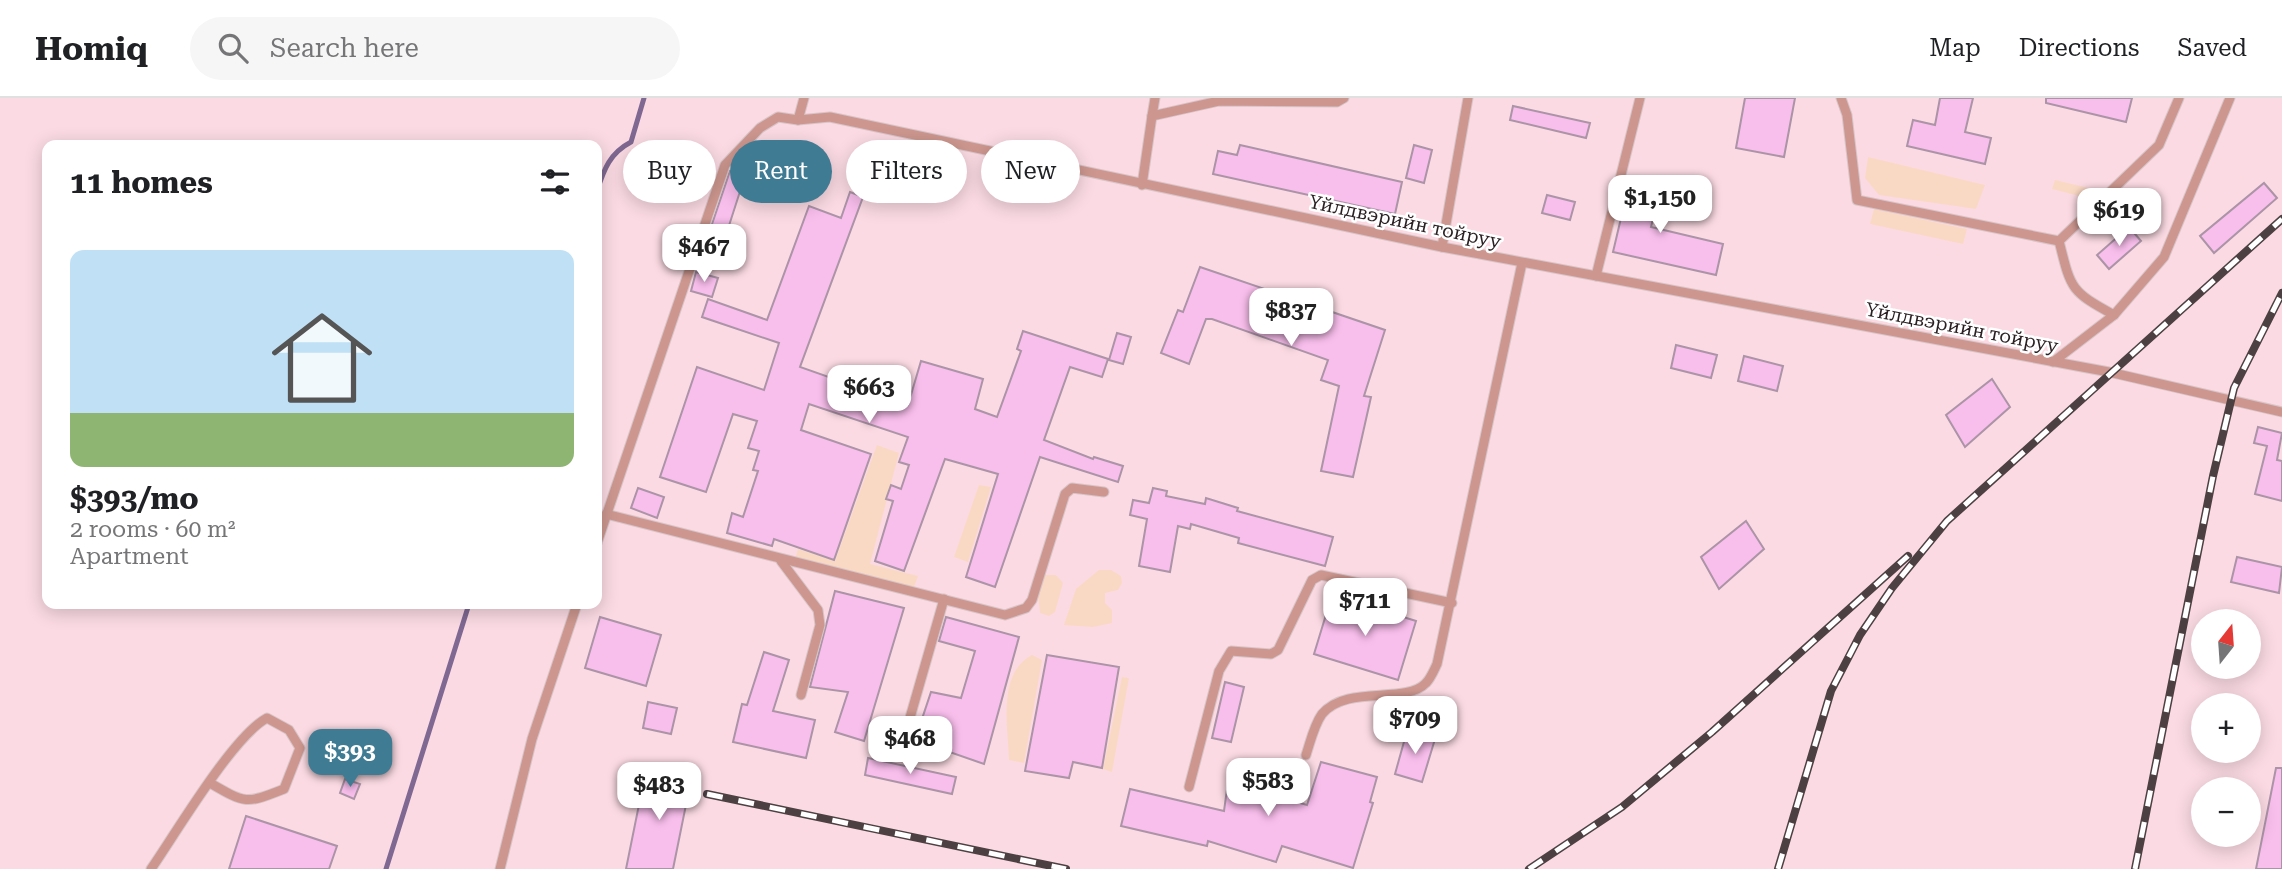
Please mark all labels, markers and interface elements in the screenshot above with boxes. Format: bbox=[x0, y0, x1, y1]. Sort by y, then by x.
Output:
search box bbox=[190, 17, 680, 80]
text: Homiq bbox=[35, 29, 148, 68]
icon: search bbox=[214, 29, 252, 67]
text: Search here bbox=[270, 33, 419, 63]
text: Map bbox=[1929, 34, 1981, 62]
text: Directions bbox=[2019, 34, 2139, 62]
text: Saved bbox=[2177, 34, 2247, 62]
chip: Buy bbox=[623, 140, 716, 203]
chip: Rent bbox=[730, 140, 832, 203]
chip: Filters bbox=[846, 140, 967, 203]
chip: New bbox=[981, 140, 1080, 203]
icon: filters bbox=[536, 163, 574, 201]
text: 11 homes bbox=[70, 165, 213, 200]
pin: $1,150 bbox=[1603, 176, 1717, 235]
text: $1,150 bbox=[1624, 184, 1696, 211]
pin: $619 bbox=[2078, 188, 2160, 248]
street label: Үйлдвэрийн тойруу bbox=[1307, 190, 1504, 253]
text: $619 bbox=[2093, 197, 2145, 224]
pin: $467 bbox=[663, 225, 745, 284]
text: $467 bbox=[678, 233, 730, 260]
pin: $837 bbox=[1250, 288, 1332, 348]
icon: home bbox=[259, 295, 385, 421]
text: $837 bbox=[1265, 297, 1317, 324]
street label: Үйлдвэрийн тойруу bbox=[1863, 297, 2061, 358]
pin: $663 bbox=[828, 366, 910, 425]
text: $663 bbox=[843, 374, 895, 401]
text: $393/mo bbox=[70, 481, 199, 516]
text: 2 rooms · 60 m² bbox=[70, 516, 236, 543]
text: Apartment bbox=[70, 543, 189, 570]
pin: $711 bbox=[1324, 578, 1406, 638]
text: $711 bbox=[1339, 587, 1391, 614]
north arrow bbox=[2191, 609, 2261, 679]
map controls bbox=[2191, 609, 2261, 847]
button: + bbox=[2191, 693, 2261, 763]
pin: $709 bbox=[1374, 696, 1456, 756]
text: $709 bbox=[1389, 705, 1441, 732]
pin: $468 bbox=[869, 716, 951, 776]
text: $468 bbox=[884, 725, 936, 752]
pin: $393 bbox=[309, 730, 391, 789]
text: $393 bbox=[324, 738, 376, 765]
pin: $583 bbox=[1227, 758, 1309, 818]
pin: $483 bbox=[618, 762, 700, 822]
text: $583 bbox=[1242, 767, 1294, 794]
text: $483 bbox=[633, 771, 685, 798]
button: − bbox=[2191, 777, 2261, 847]

